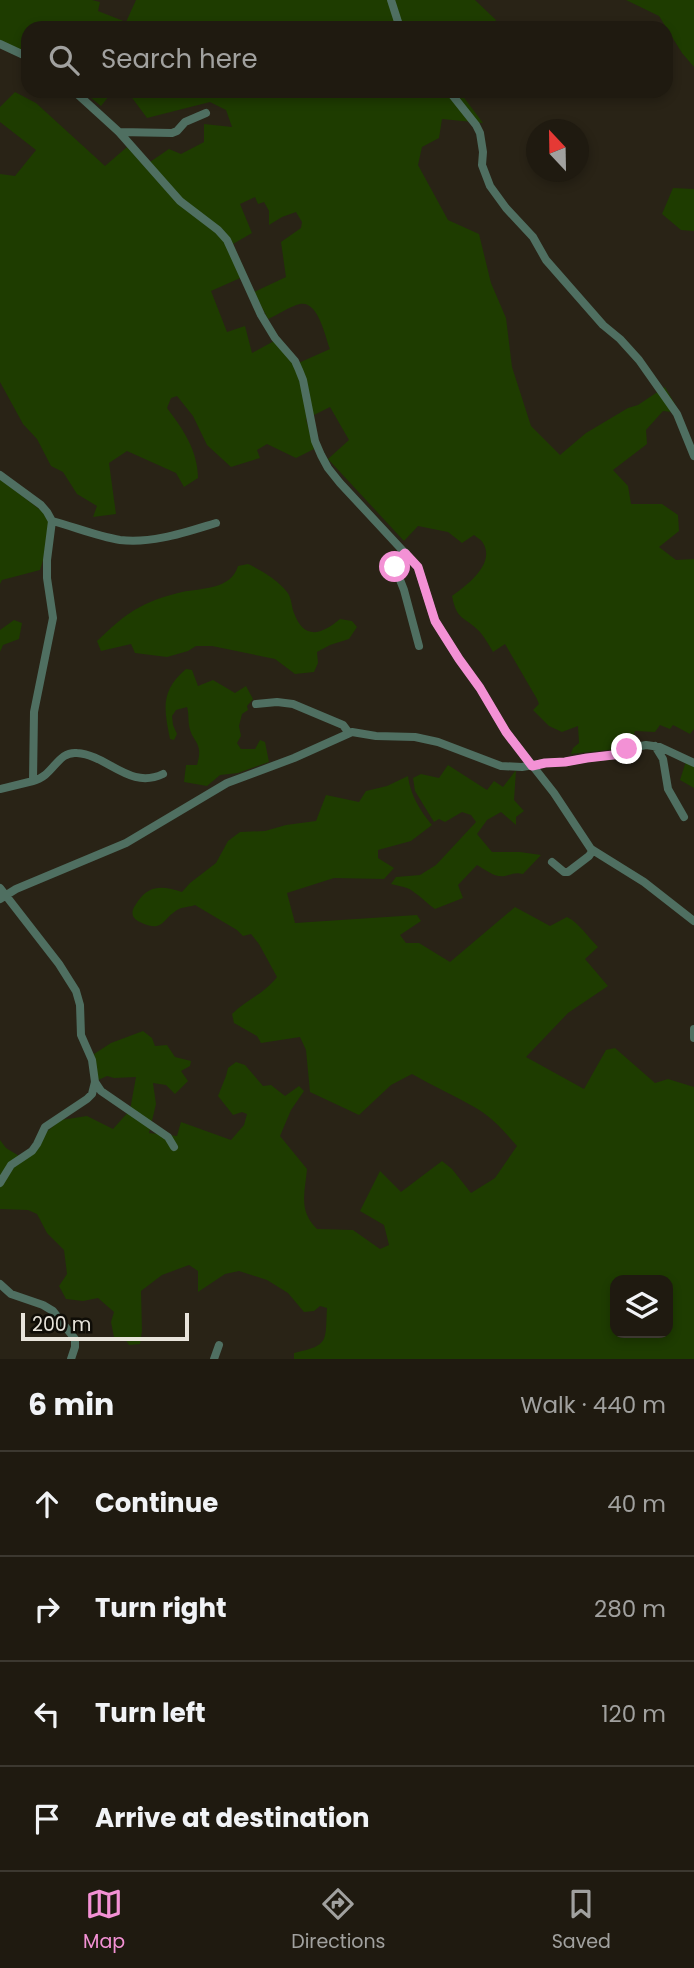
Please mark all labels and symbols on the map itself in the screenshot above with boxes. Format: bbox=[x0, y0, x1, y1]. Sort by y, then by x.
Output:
north arrow bbox=[526, 119, 589, 182]
route start bbox=[379, 551, 410, 582]
route end bbox=[611, 733, 642, 764]
scale bar bbox=[21, 1310, 189, 1342]

